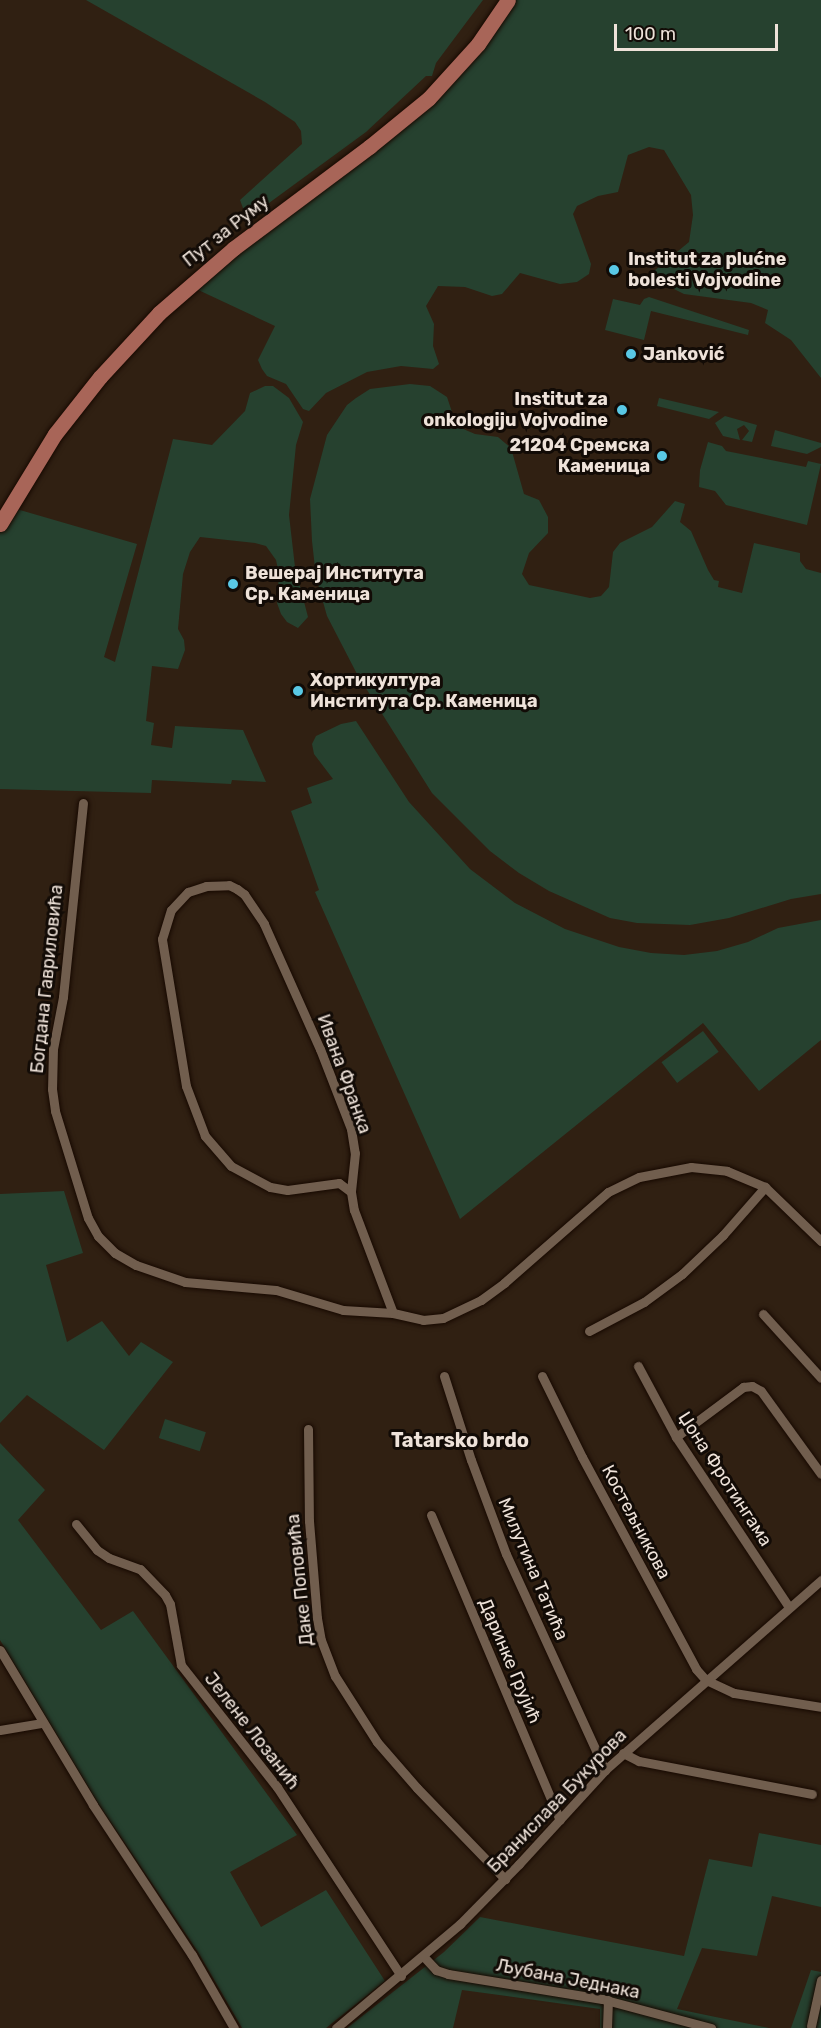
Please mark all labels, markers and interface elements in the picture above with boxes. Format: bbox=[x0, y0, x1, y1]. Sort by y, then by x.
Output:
scale bar bbox=[617, 12, 780, 50]
text: 100 m bbox=[625, 23, 676, 45]
street label: Пут за Руму bbox=[179, 191, 273, 271]
place label: Institut za plućne bolesti Vojvodine bbox=[628, 249, 786, 292]
marker: Institut za plućne bolesti Vojvodine bbox=[605, 261, 623, 279]
place label: Janković bbox=[643, 343, 724, 365]
marker: Janković bbox=[624, 347, 638, 361]
place label: Institut za onkologiju Vojvodine bbox=[423, 389, 608, 432]
marker: Institut za onkologiju Vojvodine bbox=[613, 401, 631, 419]
place label: 21204 Сремска Каменица bbox=[509, 435, 650, 478]
marker: 21204 Сремска Каменица bbox=[655, 449, 669, 463]
place label: Вешерај Института Ср. Каменица bbox=[245, 563, 424, 606]
marker: Вешерај Института Ср. Каменица bbox=[226, 577, 240, 591]
place label: Хортикултура Института Ср. Каменица bbox=[310, 670, 538, 712]
marker: Хортикултура Института Ср. Каменица bbox=[291, 684, 305, 698]
street label: Богдана Гавриловића bbox=[26, 884, 68, 1074]
street label: Ивана Франка bbox=[312, 1011, 376, 1137]
street label: Џона Фротингама bbox=[673, 1408, 777, 1550]
district label: Tatarsko brdo bbox=[391, 1428, 529, 1452]
street label: Костељникова bbox=[597, 1461, 675, 1583]
street label: Милутина Татића bbox=[493, 1495, 573, 1643]
street label: Даке Поповића bbox=[282, 1513, 318, 1647]
street label: Даринке Грујић bbox=[474, 1595, 546, 1727]
street label: Јелене Лозанић bbox=[200, 1668, 304, 1794]
street label: Бранислава Букурова bbox=[483, 1725, 631, 1877]
street label: Љубана Једнака bbox=[494, 1954, 642, 2004]

